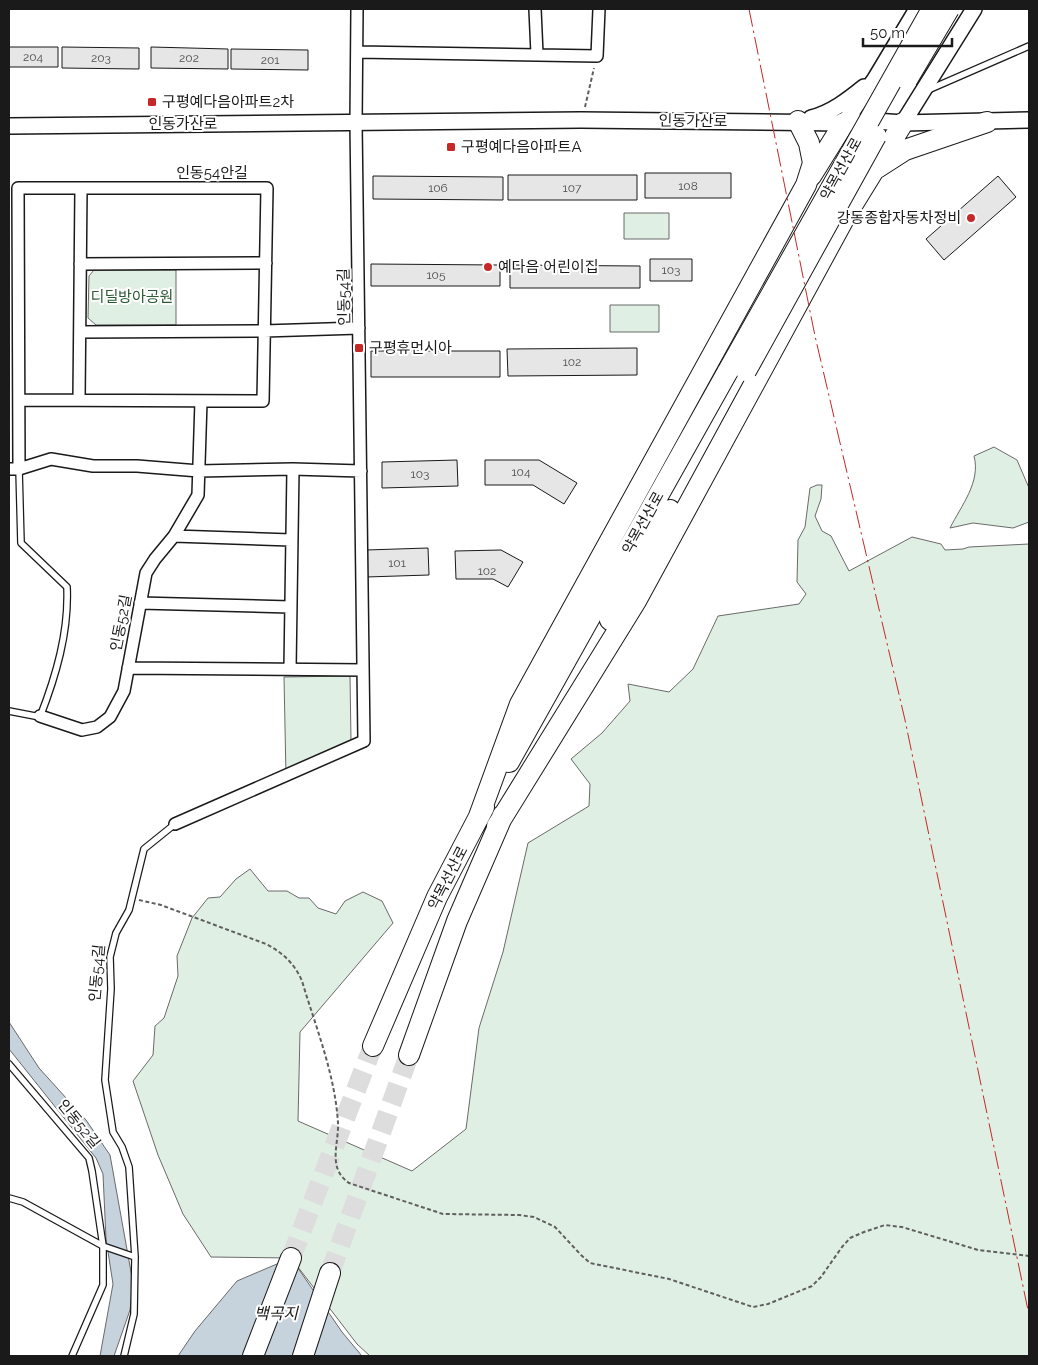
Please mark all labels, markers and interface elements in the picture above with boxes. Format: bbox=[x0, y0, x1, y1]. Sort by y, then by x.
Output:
scale bar bbox=[863, 15, 952, 47]
text: 50 m bbox=[870, 24, 905, 42]
house number: 204 bbox=[23, 50, 44, 64]
house number: 203 bbox=[91, 51, 111, 65]
house number: 202 bbox=[179, 51, 199, 65]
house number: 201 bbox=[261, 53, 279, 67]
place label: 구평예다음아파트2차 bbox=[162, 93, 294, 111]
marker: 구평예다음아파트2차 bbox=[146, 96, 158, 108]
street label: 인동가산로 bbox=[658, 111, 728, 131]
street label: 인동가산로 bbox=[148, 115, 218, 133]
street label: 약목선산로 bbox=[816, 134, 866, 204]
place label: 구평예다음아파트A bbox=[461, 138, 582, 156]
marker: 구평예다음아파트A bbox=[445, 141, 457, 153]
street label: 인동54안길 bbox=[176, 164, 248, 182]
house number: 108 bbox=[678, 179, 698, 193]
house number: 106 bbox=[428, 181, 448, 195]
house number: 107 bbox=[563, 181, 582, 195]
place label: 강동종합자동차정비 bbox=[837, 209, 961, 227]
marker: 강동종합자동차정비 bbox=[965, 212, 977, 224]
place label: 예다음 어린이집 bbox=[498, 258, 598, 276]
marker: 예다음 어린이집 bbox=[482, 261, 494, 273]
house number: 103 bbox=[662, 263, 680, 277]
street label: 인동54길 bbox=[334, 268, 354, 326]
house number: 105 bbox=[426, 268, 446, 282]
park label: 디딜방아공원 bbox=[91, 288, 173, 306]
place label: 구평휴먼시아 bbox=[369, 339, 452, 357]
marker: 구평휴먼시아 bbox=[353, 342, 365, 354]
house number: 102 bbox=[563, 355, 581, 369]
house number: 104 bbox=[511, 465, 531, 479]
house number: 103 bbox=[411, 467, 429, 481]
street label: 약목선산로 bbox=[618, 488, 668, 558]
house number: 101 bbox=[388, 556, 406, 570]
house number: 102 bbox=[478, 564, 496, 578]
street label: 인동52길 bbox=[107, 593, 135, 653]
street label: 약목선산로 bbox=[424, 843, 472, 913]
street label: 인동54길 bbox=[86, 943, 108, 1003]
street label: 인동52길 bbox=[54, 1096, 104, 1152]
water label: 백곡지 bbox=[254, 1304, 299, 1323]

